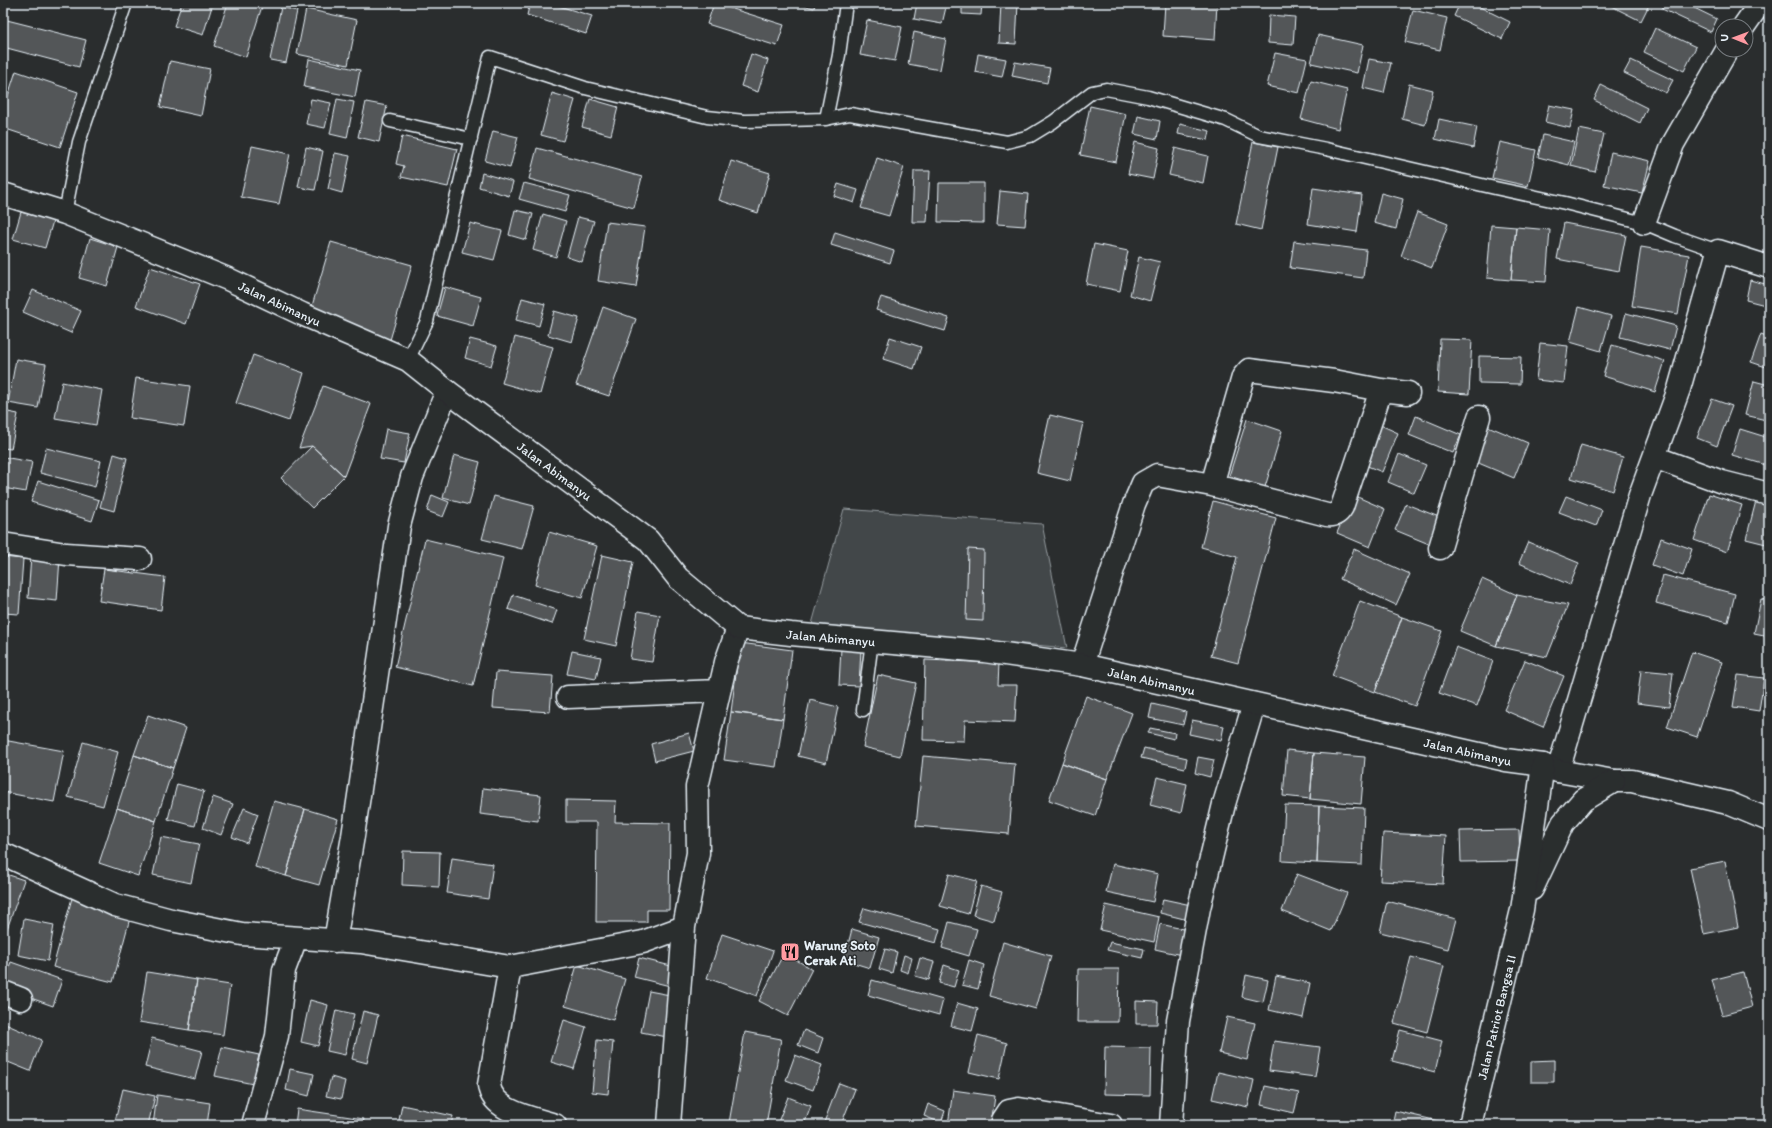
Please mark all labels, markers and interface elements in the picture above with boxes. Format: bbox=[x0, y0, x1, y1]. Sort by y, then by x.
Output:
north arrow bbox=[1714, 18, 1754, 58]
text: U bbox=[1718, 34, 1731, 42]
street label: Jalan Abimanyu bbox=[236, 278, 323, 329]
street label: Jalan Abimanyu bbox=[514, 438, 595, 503]
street label: Jalan Abimanyu bbox=[786, 626, 876, 649]
street label: Jalan Abimanyu bbox=[1106, 664, 1197, 698]
street label: Jalan Abimanyu bbox=[1423, 734, 1512, 768]
place label: Warung Soto Cerak Ati bbox=[804, 938, 876, 968]
restaurant icon: Warung Soto Cerak Ati bbox=[779, 941, 801, 963]
street label: Jalan Patriot Bangsa II bbox=[1474, 953, 1518, 1081]

